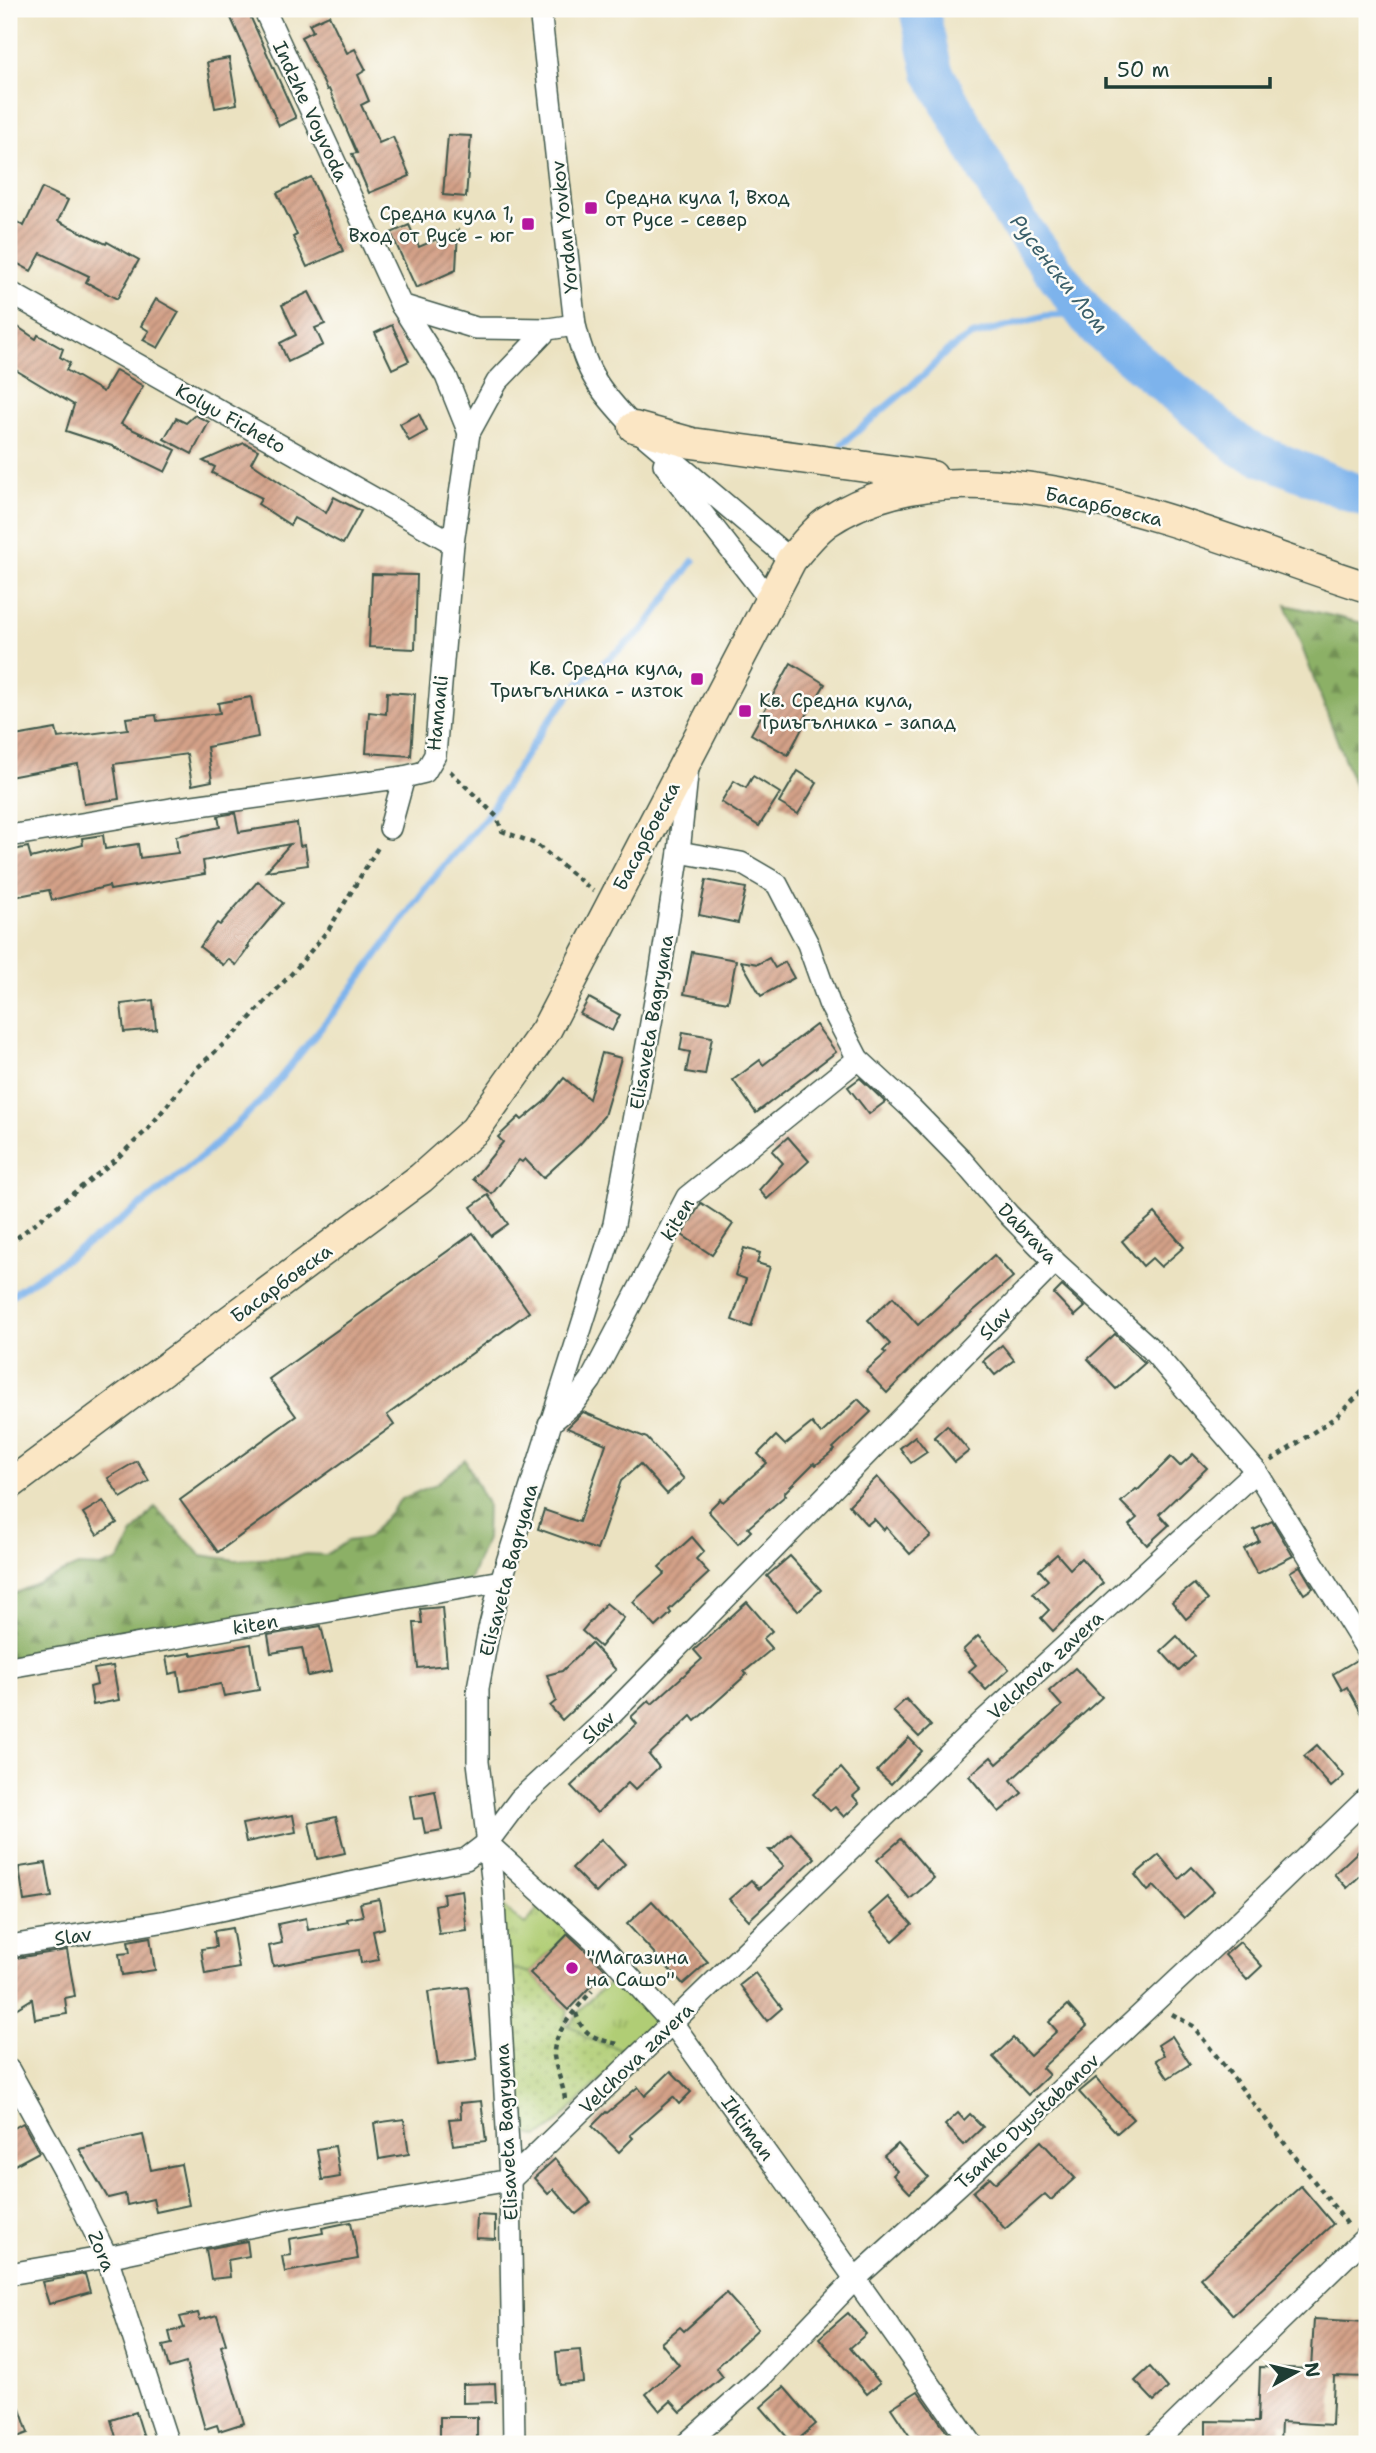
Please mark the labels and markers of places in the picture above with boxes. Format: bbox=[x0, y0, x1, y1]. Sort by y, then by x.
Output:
place label: Средна кула 1, Вход от Русе - север bbox=[605, 185, 790, 232]
marker: Средна кула 1, Вход от Русе - север bbox=[583, 200, 599, 216]
place label: Средна кула 1, Вход от Русе - юг bbox=[348, 201, 515, 248]
marker: Средна кула 1, Вход от Русе - юг bbox=[520, 216, 536, 232]
place label: Кв. Средна кула, Триъгълника - изток bbox=[490, 656, 683, 703]
marker: Кв. Средна кула, Триъгълника - изток bbox=[689, 671, 705, 687]
place label: Кв. Средна кула, Триъгълника - запад bbox=[759, 688, 956, 735]
marker: Кв. Средна кула, Триъгълника - запад bbox=[737, 703, 753, 719]
place label: ''Магазина на Сашо'' bbox=[586, 1945, 689, 1992]
marker: ''Магазина на Сашо'' bbox=[564, 1960, 580, 1976]

